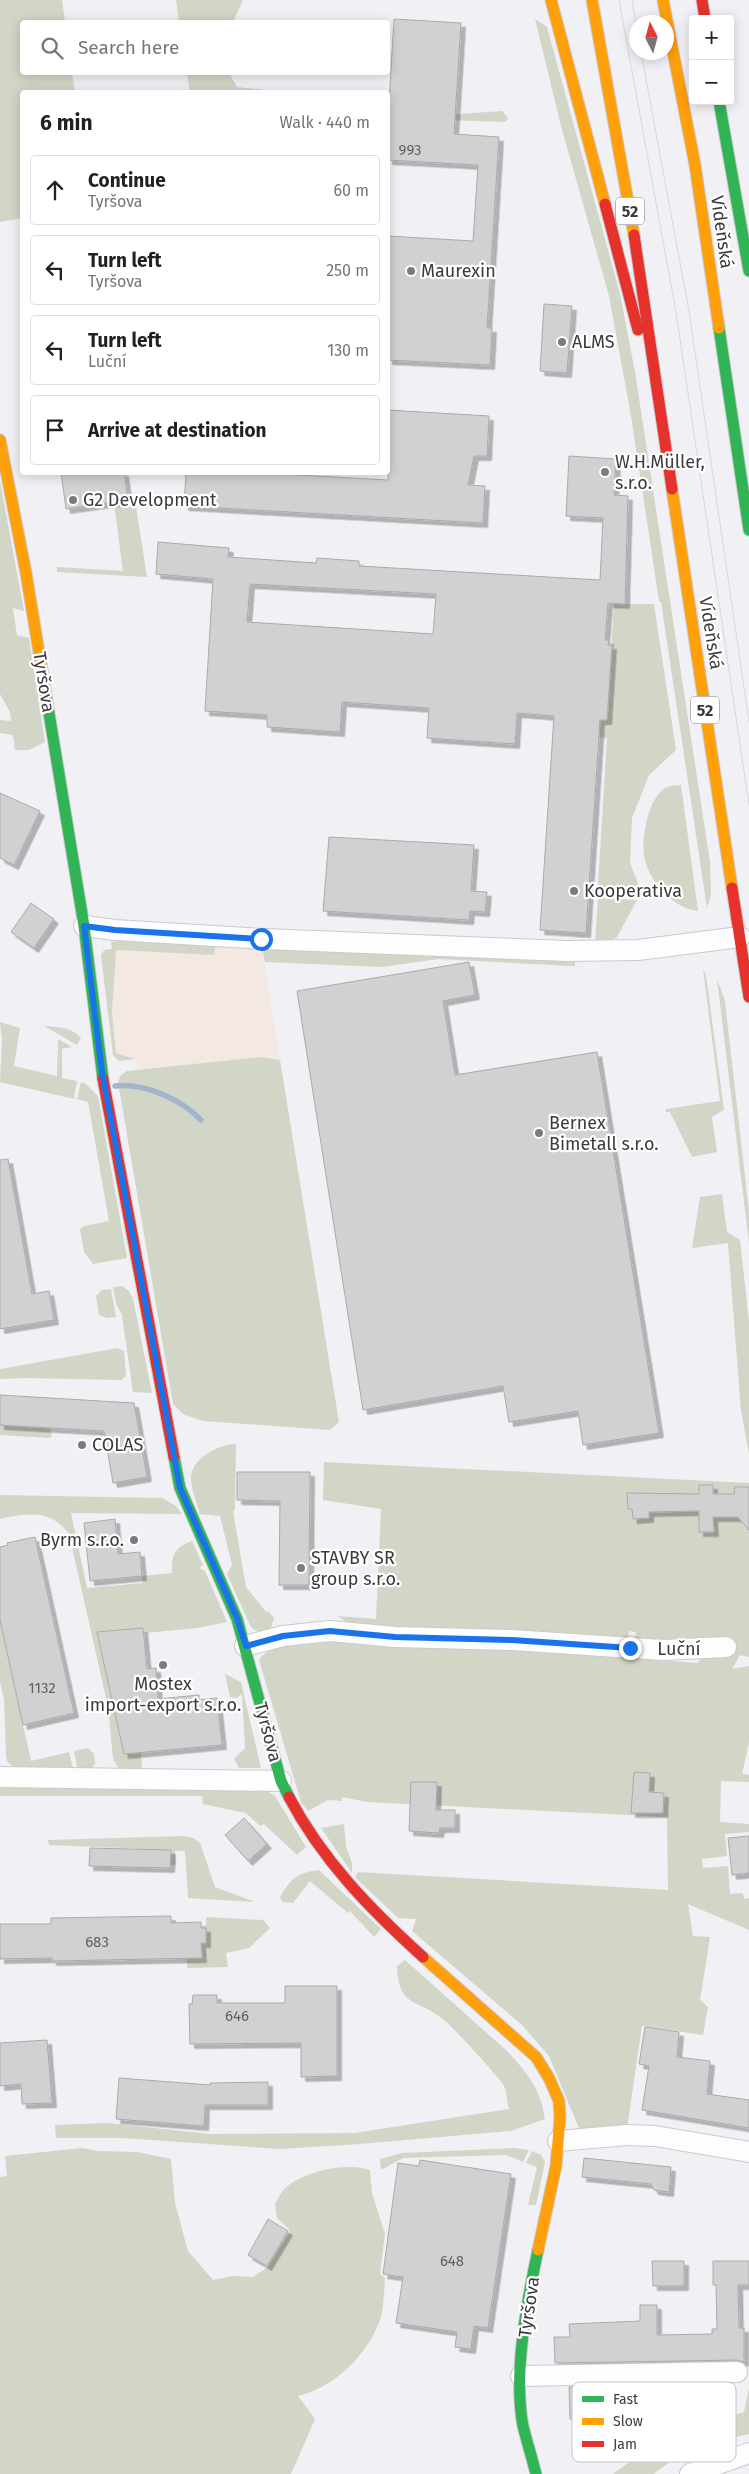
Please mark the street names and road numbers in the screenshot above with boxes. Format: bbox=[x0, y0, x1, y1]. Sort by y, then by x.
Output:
street label: Vídeňská bbox=[706, 194, 738, 270]
road number: 52 bbox=[616, 198, 644, 225]
street label: Vídeňská bbox=[694, 595, 728, 671]
street label: Tyršova bbox=[28, 650, 60, 714]
road number: 52 bbox=[691, 696, 719, 724]
street label: Luční bbox=[657, 1638, 701, 1660]
street label: Tyršova bbox=[249, 1700, 287, 1764]
street label: Tyršova bbox=[514, 2275, 544, 2339]

